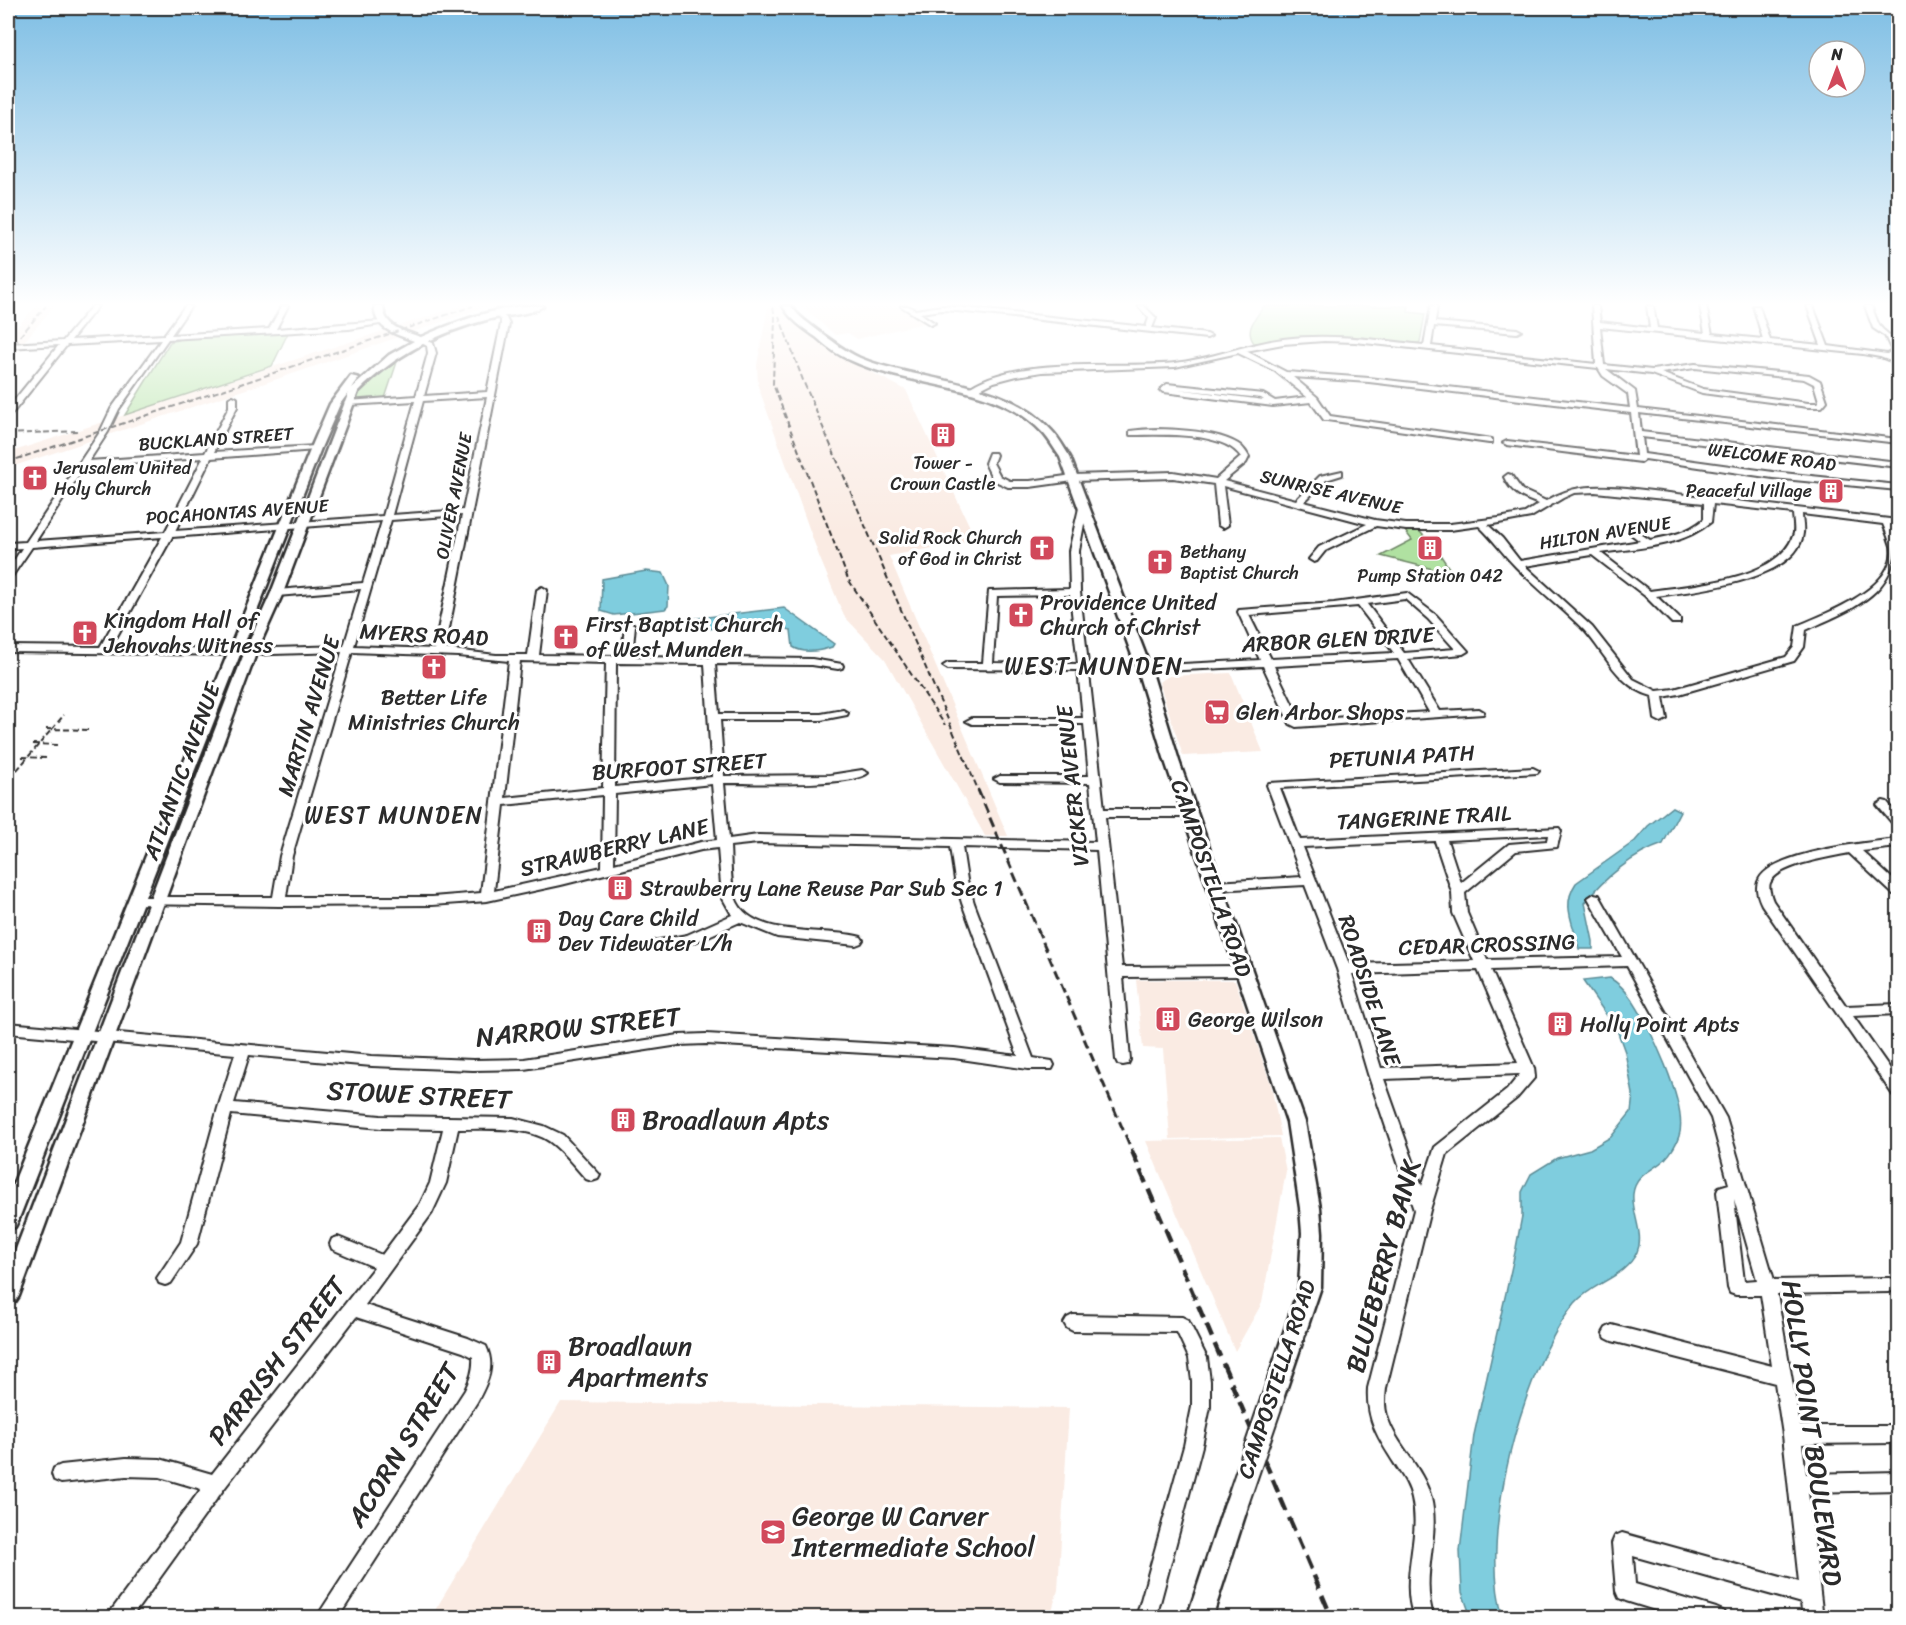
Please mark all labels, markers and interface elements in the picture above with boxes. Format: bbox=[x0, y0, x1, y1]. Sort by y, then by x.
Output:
north arrow bbox=[1807, 39, 1867, 99]
text: N bbox=[1830, 40, 1843, 69]
street label: BUCKLAND STREET bbox=[138, 418, 295, 460]
building icon: Tower - Crown Castle bbox=[928, 420, 958, 450]
street label: OLIVER AVENUE bbox=[426, 429, 482, 562]
street label: WELCOME ROAD bbox=[1706, 433, 1838, 481]
place label: Tower - Crown Castle bbox=[891, 447, 996, 500]
place label: Jerusalem United Holy Church bbox=[53, 452, 192, 505]
street label: SUNRISE AVENUE bbox=[1257, 460, 1406, 524]
church icon: Jerusalem United Holy Church bbox=[20, 463, 50, 493]
place label: Peaceful Village bbox=[1686, 475, 1812, 507]
building icon: Peaceful Village bbox=[1816, 476, 1846, 506]
street label: POCAHONTAS AVENUE bbox=[145, 490, 330, 534]
street label: HILTON AVENUE bbox=[1537, 507, 1674, 559]
place label: Solid Rock Church of God in Christ bbox=[879, 522, 1022, 575]
church icon: Solid Rock Church of God in Christ bbox=[1027, 533, 1057, 563]
building icon: Pump Station 042 bbox=[1415, 533, 1445, 563]
place label: Bethany Baptist Church bbox=[1180, 536, 1299, 589]
church icon: Bethany Baptist Church bbox=[1145, 547, 1175, 577]
place label: Pump Station 042 bbox=[1357, 560, 1503, 592]
place label: Providence United Church of Christ bbox=[1040, 583, 1218, 647]
church icon: Providence United Church of Christ bbox=[1006, 600, 1036, 630]
place label: Kingdom Hall of Jehovahs Witness bbox=[103, 601, 274, 665]
place label: First Baptist Church of West Munden bbox=[586, 605, 783, 669]
street label: MYERS ROAD bbox=[359, 612, 489, 657]
street label: ARBOR GLEN DRIVE bbox=[1240, 615, 1437, 664]
church icon: Kingdom Hall of Jehovahs Witness bbox=[70, 618, 100, 648]
church icon: First Baptist Church of West Munden bbox=[551, 622, 581, 652]
street label: MARTIN AVENUE bbox=[266, 629, 352, 801]
district label: WEST MUNDEN bbox=[1004, 645, 1184, 687]
church icon: Better Life Ministries Church bbox=[419, 652, 449, 682]
street label: ATLANTIC AVENUE bbox=[131, 675, 232, 866]
place label: Better Life Ministries Church bbox=[348, 678, 520, 742]
place label: Glen Arbor Shops bbox=[1236, 693, 1405, 732]
supermarket icon: Glen Arbor Shops bbox=[1202, 697, 1232, 727]
street label: VICKER AVENUE bbox=[1044, 702, 1100, 868]
street label: PETUNIA PATH bbox=[1328, 733, 1476, 780]
street label: BURFOOT STREET bbox=[591, 741, 769, 792]
street label: CAMPOSTELLA ROAD bbox=[1159, 774, 1264, 982]
street label: TANGERINE TRAIL bbox=[1336, 793, 1512, 842]
district label: WEST MUNDEN bbox=[304, 794, 484, 836]
street label: STRAWBERRY LANE bbox=[516, 806, 714, 888]
place label: Strawberry Lane Reuse Par Sub Sec 1 bbox=[640, 869, 1003, 908]
building icon: Strawberry Lane Reuse Par Sub Sec 1 bbox=[605, 873, 635, 903]
place label: Day Care Child Dev Tidewater L/h bbox=[558, 899, 733, 963]
street label: ROADSIDE LANE bbox=[1327, 910, 1413, 1072]
building icon: Day Care Child Dev Tidewater L/h bbox=[524, 916, 554, 946]
street label: CEDAR CROSSING bbox=[1398, 922, 1576, 967]
street label: NARROW STREET bbox=[473, 992, 684, 1062]
place label: George Wilson bbox=[1188, 1000, 1323, 1039]
building icon: George Wilson bbox=[1153, 1004, 1183, 1034]
place label: Holly Point Apts bbox=[1580, 1005, 1740, 1044]
building icon: Holly Point Apts bbox=[1545, 1009, 1575, 1039]
street label: STOWE STREET bbox=[326, 1066, 514, 1124]
place label: Broadlawn Apts bbox=[642, 1096, 830, 1144]
building icon: Broadlawn Apts bbox=[608, 1105, 638, 1135]
street label: BLUEBERRY BANK bbox=[1331, 1154, 1435, 1378]
street label: PARRISH STREET bbox=[195, 1264, 360, 1456]
street label: CAMPOSTELLA ROAD bbox=[1226, 1275, 1327, 1484]
street label: HOLLY POINT BOULEVARD bbox=[1767, 1277, 1857, 1589]
place label: Broadlawn Apartments bbox=[567, 1322, 709, 1401]
building icon: Broadlawn Apartments bbox=[534, 1347, 564, 1377]
street label: ACORN STREET bbox=[333, 1351, 474, 1538]
place label: George W Carver Intermediate School bbox=[791, 1492, 1036, 1571]
school or university icon: George W Carver Intermediate School bbox=[758, 1517, 788, 1547]

